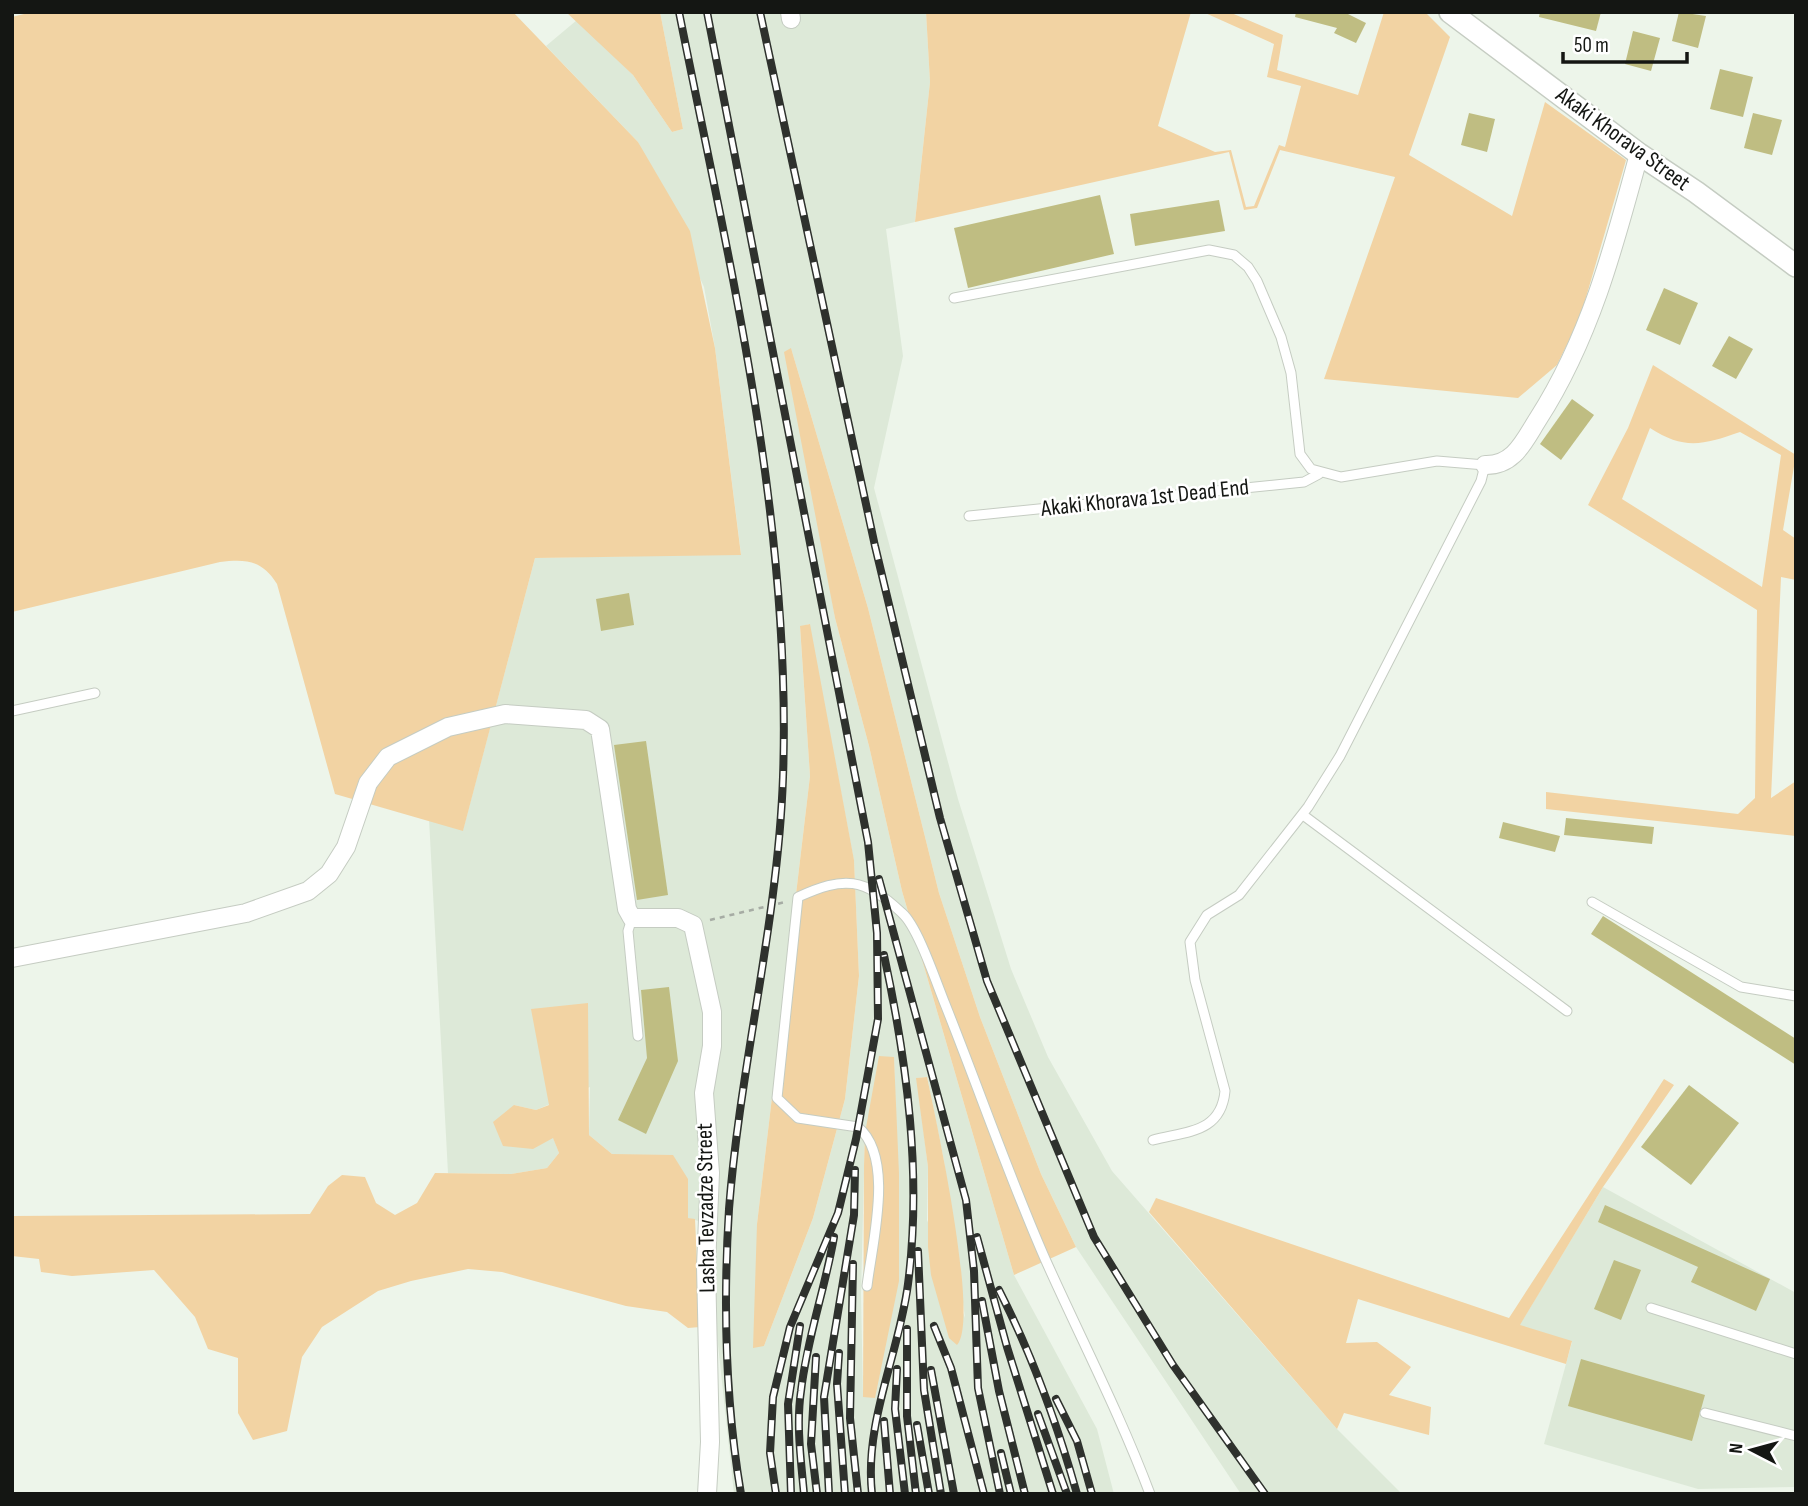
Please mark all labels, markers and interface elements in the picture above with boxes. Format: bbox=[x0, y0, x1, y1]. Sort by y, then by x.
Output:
scale bar bbox=[1563, 21, 1687, 65]
text: 50 m bbox=[1574, 33, 1609, 58]
street label: Akaki Khorava Street bbox=[1550, 80, 1696, 197]
street label: Akaki Khorava 1st Dead End bbox=[1039, 473, 1250, 523]
street label: Lasha Tevzadze Street bbox=[691, 1123, 721, 1293]
north arrow bbox=[1717, 1415, 1787, 1485]
text: N bbox=[1725, 1442, 1749, 1455]

